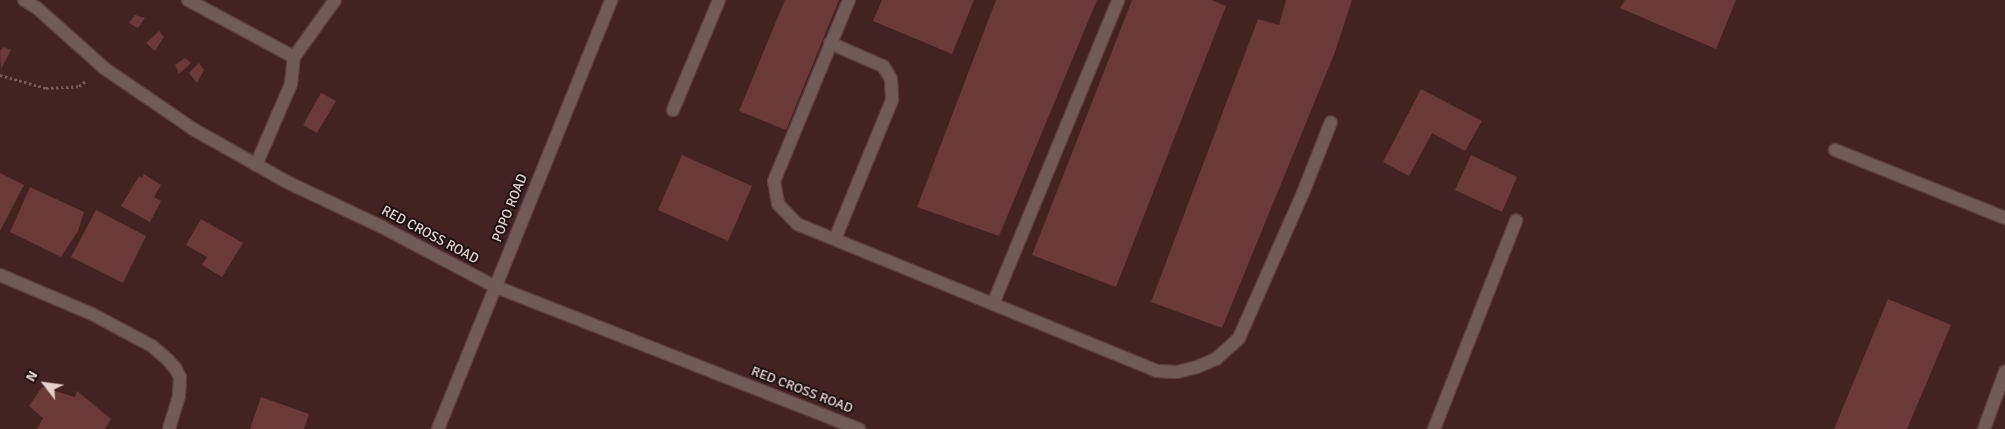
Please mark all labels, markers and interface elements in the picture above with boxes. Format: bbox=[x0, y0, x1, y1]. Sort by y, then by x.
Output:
street label: POPO ROAD bbox=[489, 171, 531, 245]
street label: RED CROSS ROAD bbox=[378, 202, 482, 268]
north arrow bbox=[20, 359, 70, 409]
street label: RED CROSS ROAD bbox=[749, 363, 855, 417]
text: N bbox=[22, 368, 41, 385]

